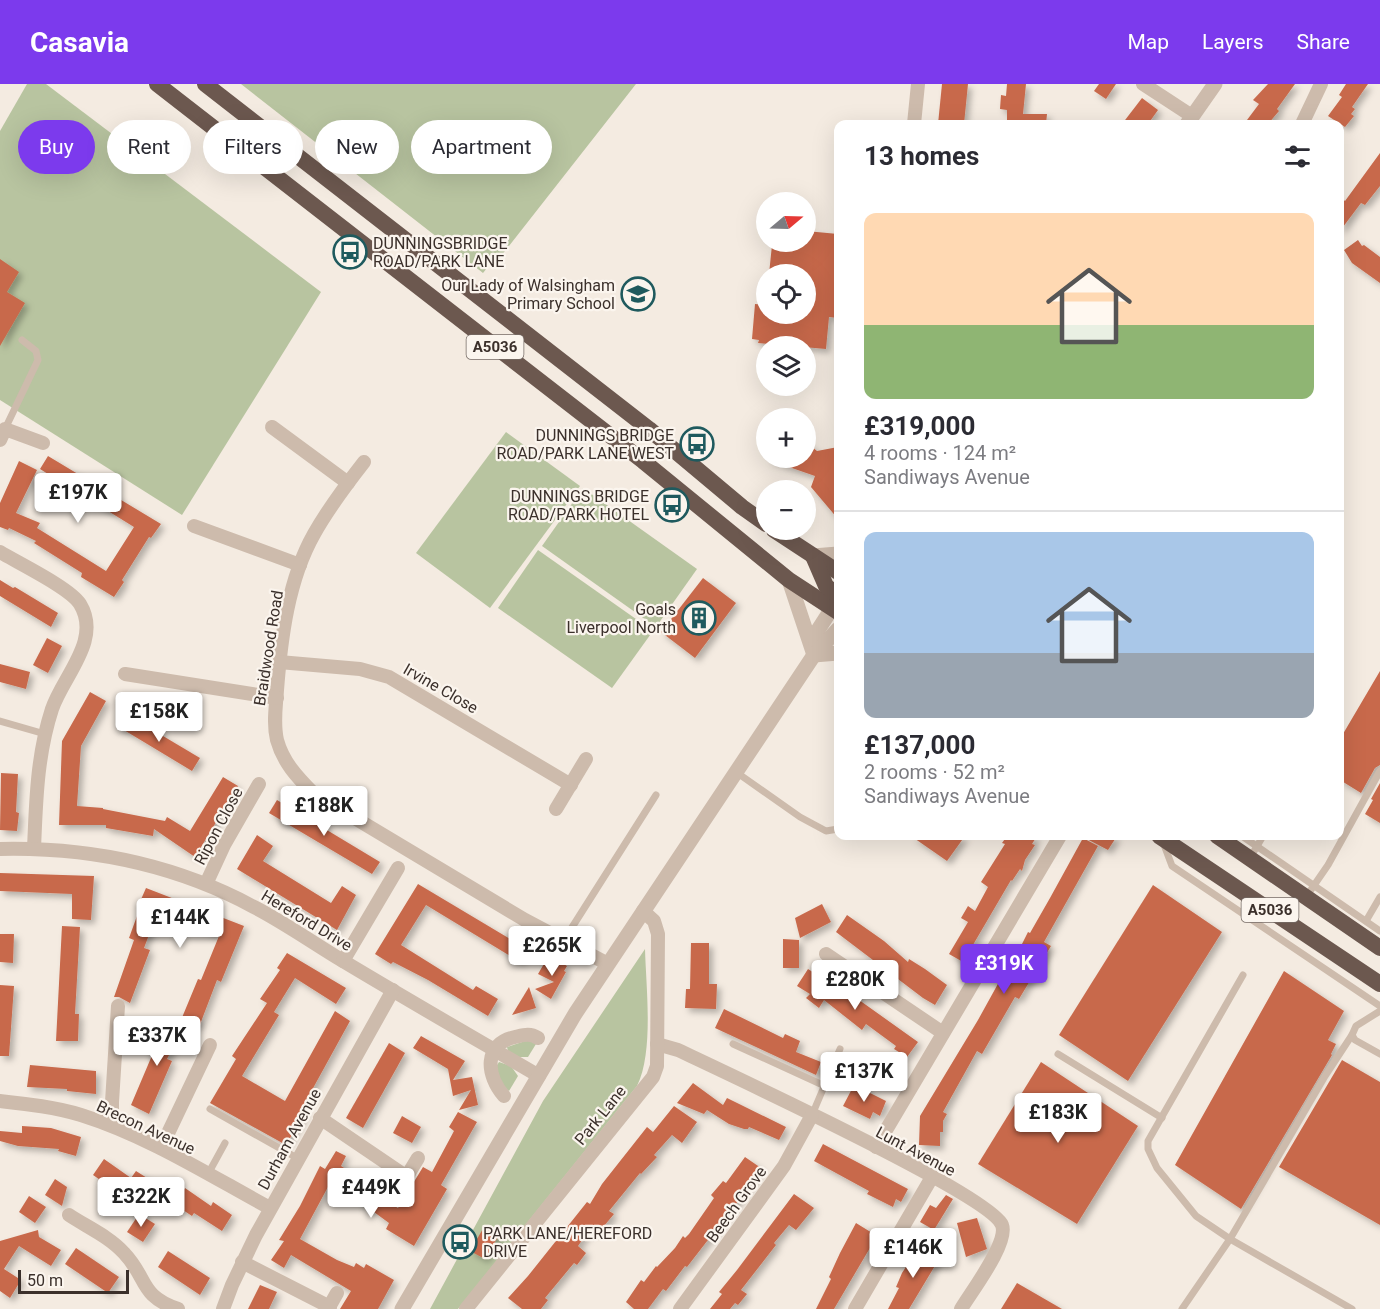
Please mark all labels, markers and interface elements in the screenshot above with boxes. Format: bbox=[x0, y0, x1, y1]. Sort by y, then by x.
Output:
text: Casavia bbox=[30, 26, 129, 59]
text: Map bbox=[1127, 30, 1169, 54]
text: Layers bbox=[1202, 30, 1263, 54]
text: Share bbox=[1296, 30, 1350, 54]
chip: Buy bbox=[18, 120, 95, 174]
chip: Rent bbox=[107, 120, 191, 174]
chip: Filters bbox=[203, 120, 303, 174]
chip: New bbox=[315, 120, 399, 174]
chip: Apartment bbox=[411, 120, 552, 174]
icon: filters bbox=[1281, 140, 1314, 173]
text: 13 homes bbox=[864, 141, 979, 171]
north arrow bbox=[756, 192, 816, 252]
map controls bbox=[756, 192, 816, 540]
bus stop icon: DUNNINGSBRIDGE ROAD/PARK LANE bbox=[332, 234, 368, 270]
place label: DUNNINGSBRIDGE ROAD/PARK LANE bbox=[373, 234, 508, 271]
icon: home bbox=[1035, 252, 1143, 360]
button: locate bbox=[756, 264, 816, 324]
place label: Our Lady of Walsingham Primary School bbox=[441, 276, 615, 313]
school or university icon: Our Lady of Walsingham Primary School bbox=[620, 276, 656, 312]
road number: A5036 bbox=[466, 335, 524, 359]
button: layers bbox=[756, 336, 816, 396]
button: + bbox=[756, 408, 816, 468]
text: £319,000 bbox=[864, 411, 975, 441]
place label: DUNNINGS BRIDGE ROAD/PARK LANE WEST bbox=[496, 426, 674, 463]
bus stop icon: DUNNINGS BRIDGE ROAD/PARK LANE WEST bbox=[679, 426, 715, 462]
text: 4 rooms · 124 m² bbox=[864, 441, 1016, 465]
text: Sandiways Avenue bbox=[864, 465, 1030, 489]
pin: £197K bbox=[36, 473, 120, 524]
text: £197K bbox=[48, 480, 108, 504]
button: − bbox=[756, 480, 816, 540]
place label: DUNNINGS BRIDGE ROAD/PARK HOTEL bbox=[508, 487, 649, 524]
bus stop icon: DUNNINGS BRIDGE ROAD/PARK HOTEL bbox=[654, 487, 690, 523]
icon: home bbox=[1035, 571, 1143, 679]
street label: Braidwood Road bbox=[250, 589, 287, 707]
place label: Goals Liverpool North bbox=[566, 600, 676, 637]
building icon: Goals Liverpool North bbox=[681, 600, 717, 636]
street label: Irvine Close bbox=[400, 659, 481, 717]
pin: £158K bbox=[117, 692, 201, 743]
text: £158K bbox=[129, 699, 189, 723]
text: £137,000 bbox=[864, 730, 975, 760]
text: 2 rooms · 52 m² bbox=[864, 760, 1005, 784]
street label: Ripon Close bbox=[190, 784, 247, 868]
text: Sandiways Avenue bbox=[864, 784, 1030, 808]
pin: £188K bbox=[282, 786, 366, 837]
text: £188K bbox=[294, 793, 354, 817]
street label: Hereford Drive bbox=[258, 886, 356, 955]
pin: £144K bbox=[138, 898, 222, 949]
road number: A5036 bbox=[1242, 898, 1298, 922]
text: £144K bbox=[150, 905, 210, 929]
pin: £265K bbox=[510, 926, 594, 977]
text: £265K bbox=[522, 933, 582, 957]
pin: £319K bbox=[962, 944, 1046, 995]
text: £319K bbox=[974, 951, 1034, 975]
pin: £280K bbox=[813, 960, 897, 1011]
text: £280K bbox=[825, 967, 885, 991]
pin: £337K bbox=[115, 1016, 199, 1067]
text: £337K bbox=[127, 1023, 187, 1047]
pin: £137K bbox=[822, 1052, 906, 1103]
text: £137K bbox=[834, 1059, 894, 1083]
street label: Park Lane bbox=[571, 1082, 630, 1149]
street label: Durham Avenue bbox=[254, 1085, 325, 1193]
pin: £183K bbox=[1016, 1093, 1100, 1144]
street label: Brecon Avenue bbox=[94, 1096, 198, 1159]
text: £183K bbox=[1028, 1100, 1088, 1124]
street label: Lunt Avenue bbox=[873, 1123, 959, 1180]
street label: Beech Grove bbox=[702, 1163, 770, 1246]
pin: £449K bbox=[329, 1168, 413, 1219]
text: £449K bbox=[341, 1175, 401, 1199]
pin: £322K bbox=[99, 1177, 183, 1228]
text: £322K bbox=[111, 1184, 171, 1208]
bus stop icon: PARK LANE/HEREFORD DRIVE bbox=[442, 1224, 478, 1260]
place label: PARK LANE/HEREFORD DRIVE bbox=[483, 1224, 652, 1261]
pin: £146K bbox=[871, 1228, 955, 1279]
text: £146K bbox=[883, 1235, 943, 1259]
scale bar bbox=[18, 1267, 129, 1294]
text: 50 m bbox=[27, 1271, 63, 1290]

